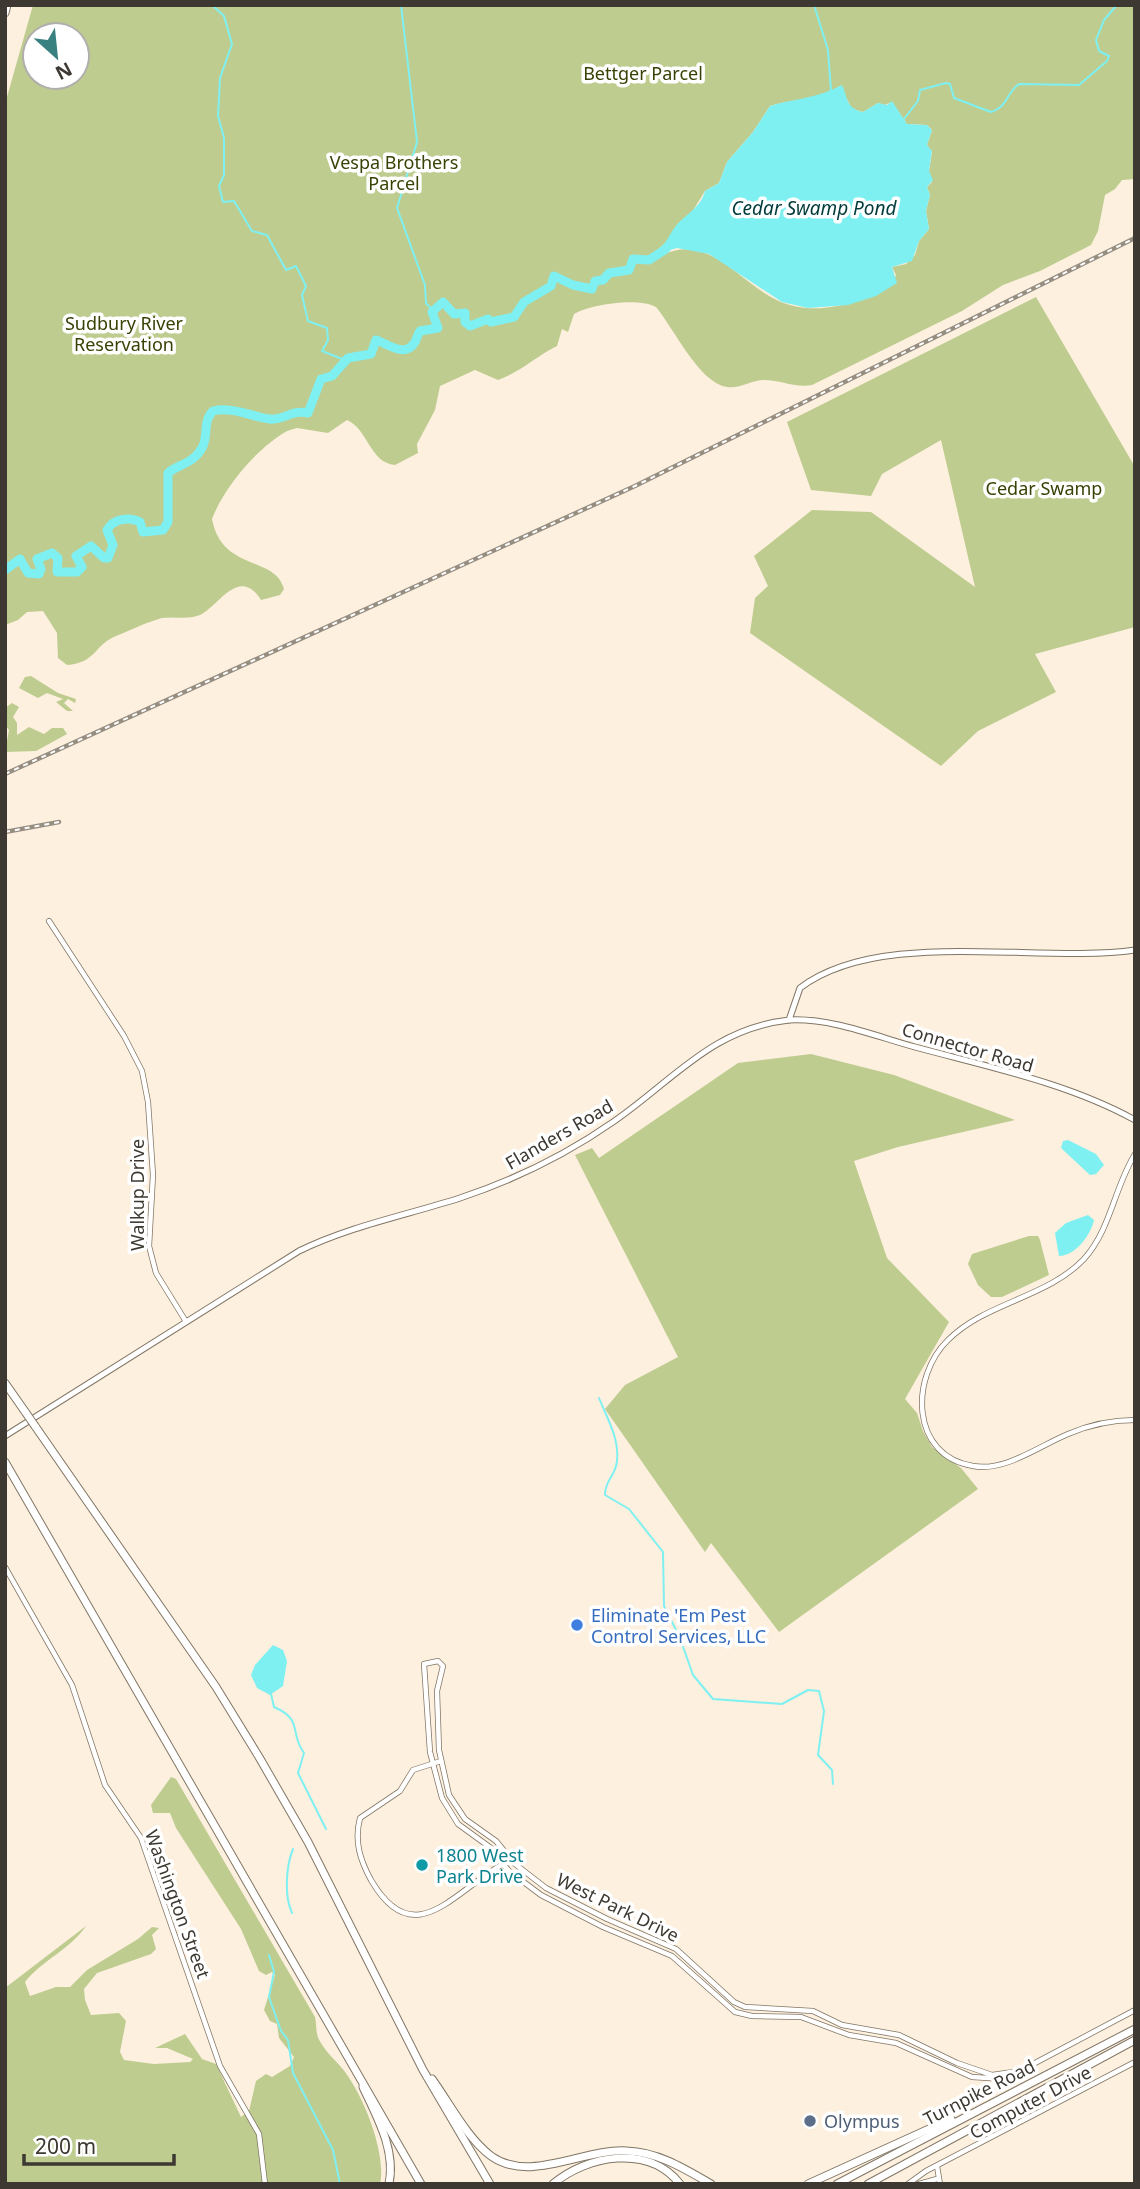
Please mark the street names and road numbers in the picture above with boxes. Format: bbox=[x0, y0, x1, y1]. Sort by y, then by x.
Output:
street label: Connector Road bbox=[899, 1017, 1037, 1077]
street label: Flanders Road bbox=[501, 1094, 617, 1174]
street label: Walkup Drive bbox=[125, 1139, 149, 1251]
street label: Washington Street bbox=[140, 1826, 216, 1982]
street label: West Park Drive bbox=[553, 1867, 683, 1947]
street label: Turnpike Road bbox=[919, 2054, 1039, 2130]
street label: Computer Drive bbox=[965, 2060, 1095, 2144]

